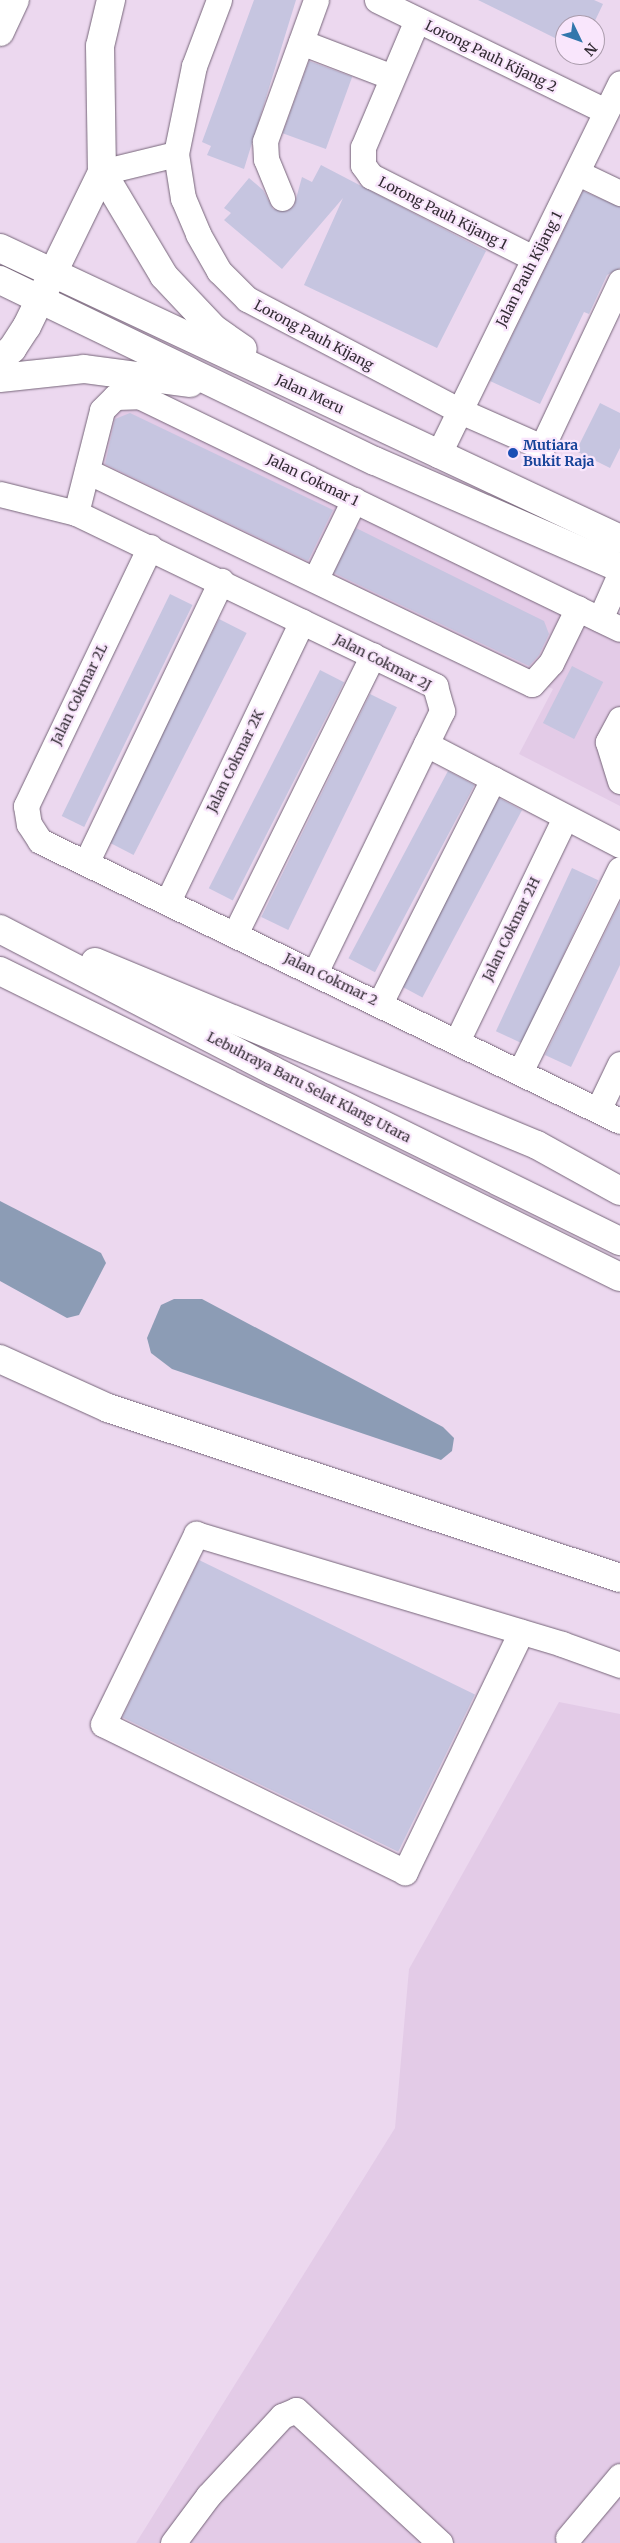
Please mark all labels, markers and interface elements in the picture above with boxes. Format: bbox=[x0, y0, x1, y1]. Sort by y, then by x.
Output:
north arrow bbox=[555, 15, 605, 65]
street label: Lorong Pauh Kijang 2 bbox=[422, 17, 560, 95]
text: N bbox=[580, 39, 601, 60]
street label: Lorong Pauh Kijang 1 bbox=[376, 173, 510, 253]
street label: Jalan Pauh Kijang 1 bbox=[493, 208, 565, 330]
street label: Lorong Pauh Kijang bbox=[251, 296, 377, 374]
street label: Jalan Meru bbox=[273, 371, 347, 417]
place label: Mutiara Bukit Raja bbox=[523, 437, 594, 470]
marker: Mutiara Bukit Raja bbox=[507, 447, 519, 459]
street label: Jalan Cokmar 1 bbox=[264, 451, 362, 509]
street label: Jalan Cokmar 2J bbox=[332, 630, 434, 694]
street label: Jalan Cokmar 2L bbox=[47, 641, 111, 747]
street label: Jalan Cokmar 2K bbox=[203, 707, 267, 815]
street label: Jalan Cokmar 2H bbox=[479, 874, 543, 984]
street label: Jalan Cokmar 2 bbox=[281, 949, 381, 1009]
street label: Lebuhraya Baru Selat Klang Utara bbox=[204, 1028, 414, 1146]

